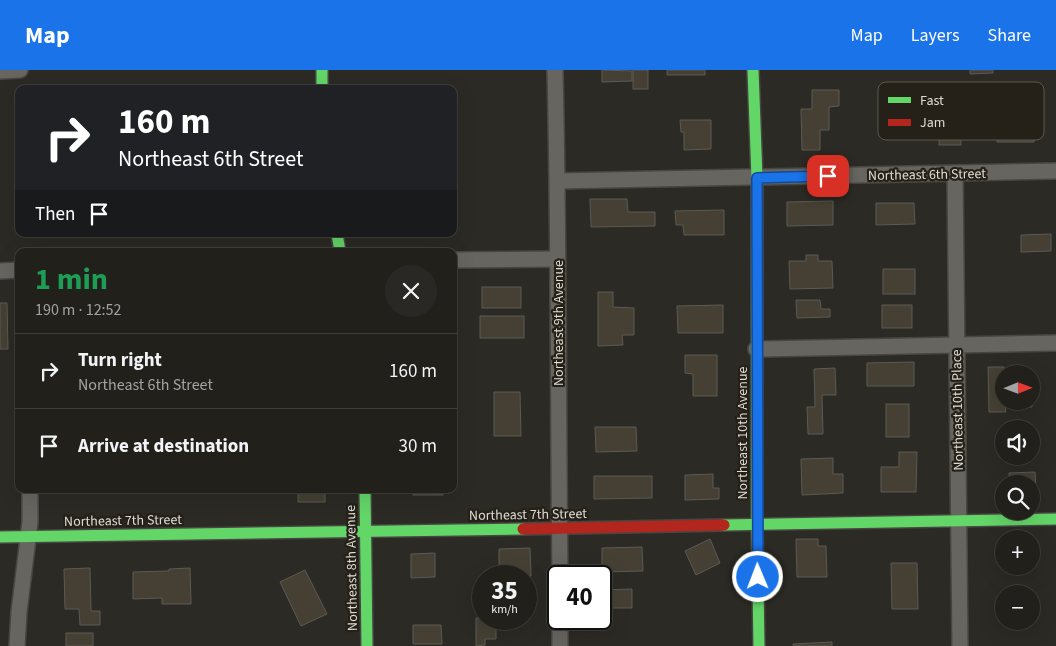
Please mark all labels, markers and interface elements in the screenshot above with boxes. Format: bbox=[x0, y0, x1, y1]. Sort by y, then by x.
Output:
text: Map bbox=[25, 18, 70, 53]
text: Map bbox=[851, 23, 883, 48]
text: Layers bbox=[911, 23, 960, 48]
text: Share bbox=[988, 23, 1031, 48]
legend bbox=[878, 82, 1044, 140]
text: Fast bbox=[920, 91, 944, 111]
text: 160 m bbox=[118, 97, 210, 147]
icon: right bbox=[35, 105, 100, 170]
text: Jam bbox=[920, 113, 945, 133]
text: Northeast 6th Street bbox=[118, 143, 303, 175]
pin bbox=[807, 155, 849, 197]
icon: arrive bbox=[814, 162, 842, 190]
street label: Northeast 6th Street bbox=[868, 164, 986, 186]
icon: arrive bbox=[85, 200, 113, 228]
text: Then bbox=[35, 201, 75, 228]
text: 1 min bbox=[35, 258, 108, 301]
street label: Northeast 9th Avenue bbox=[549, 260, 569, 386]
button: close bbox=[385, 265, 437, 317]
text: 190 m · 12:52 bbox=[35, 299, 122, 321]
text: Turn right bbox=[78, 347, 162, 374]
street label: Northeast 10th Place bbox=[947, 349, 969, 471]
icon: right bbox=[35, 357, 63, 385]
text: 160 m bbox=[389, 358, 437, 385]
north arrow bbox=[995, 365, 1040, 410]
map controls bbox=[995, 365, 1040, 630]
street label: Northeast 10th Avenue bbox=[733, 366, 753, 500]
text: Northeast 6th Street bbox=[78, 374, 213, 396]
button: sound bbox=[995, 420, 1040, 465]
icon: arrive bbox=[35, 432, 63, 460]
text: Arrive at destination bbox=[78, 433, 249, 460]
text: 30 m bbox=[399, 433, 437, 460]
button: search bbox=[995, 475, 1040, 520]
street label: Northeast 7th Street bbox=[469, 504, 587, 526]
street label: Northeast 8th Avenue bbox=[341, 505, 363, 631]
street label: Northeast 7th Street bbox=[64, 510, 182, 532]
button: + bbox=[995, 530, 1040, 575]
position arrow bbox=[731, 550, 783, 602]
speed limit sign: 40 bbox=[547, 565, 612, 630]
text: 35 bbox=[491, 573, 518, 609]
button: − bbox=[995, 585, 1040, 630]
text: km/h bbox=[491, 601, 518, 618]

